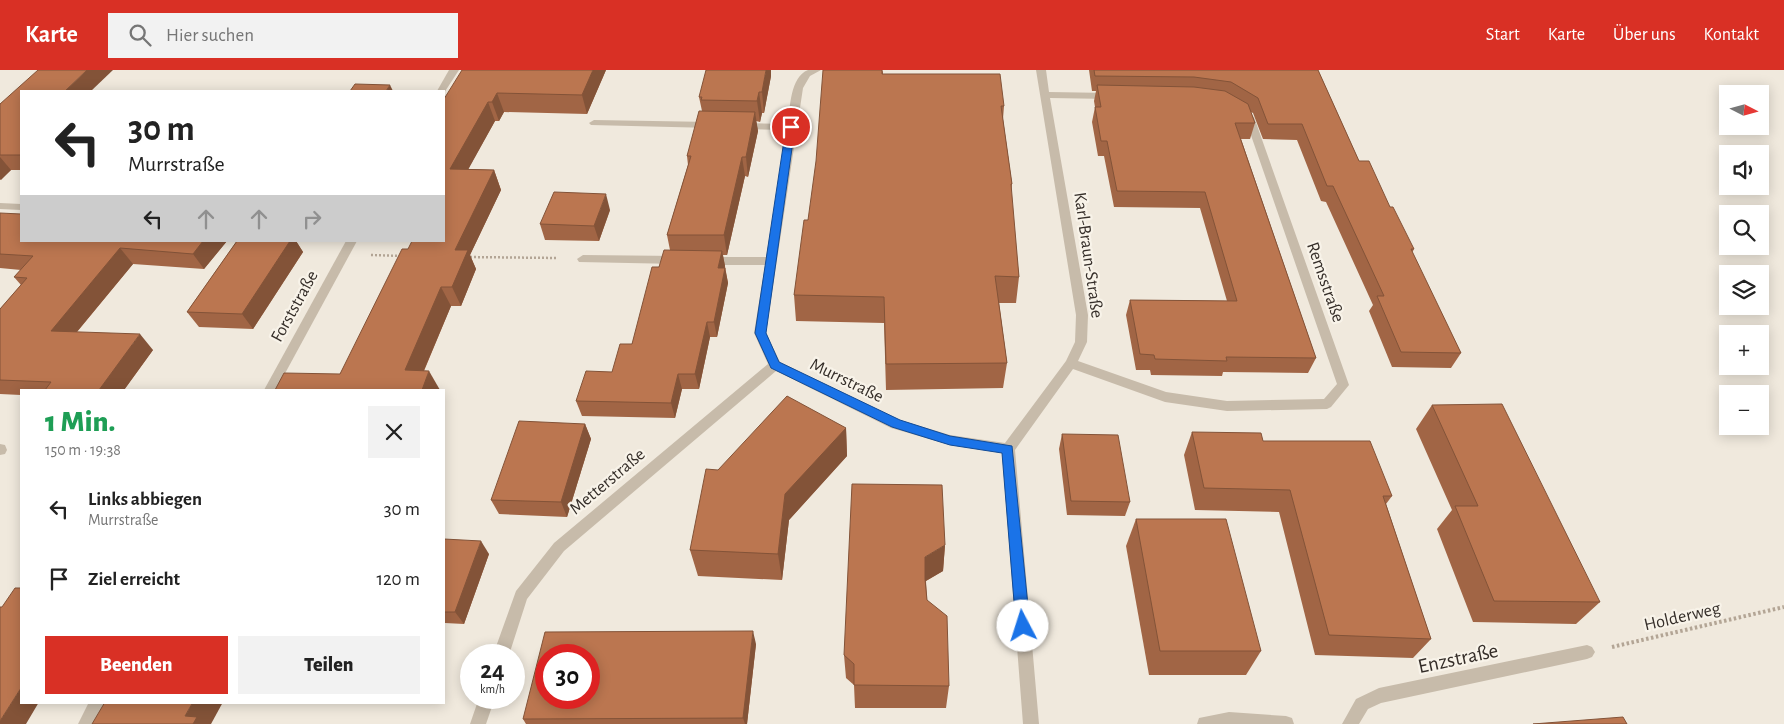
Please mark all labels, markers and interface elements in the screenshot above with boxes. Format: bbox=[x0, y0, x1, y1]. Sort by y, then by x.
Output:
search box bbox=[108, 13, 458, 58]
icon: search bbox=[126, 21, 154, 49]
text: Karte bbox=[25, 23, 78, 47]
text: Hier suchen bbox=[166, 26, 254, 45]
text: Start bbox=[1486, 26, 1520, 44]
text: Karte bbox=[1548, 26, 1585, 44]
text: Über uns bbox=[1613, 26, 1676, 44]
text: Kontakt bbox=[1704, 26, 1759, 44]
north arrow bbox=[1719, 85, 1769, 135]
map controls bbox=[1719, 85, 1769, 435]
pin bbox=[770, 106, 812, 148]
icon: left bbox=[45, 110, 110, 175]
text: 30 m bbox=[128, 112, 195, 147]
icon: arrive bbox=[777, 113, 805, 141]
button: sound bbox=[1719, 145, 1769, 195]
text: Murrstraße bbox=[128, 153, 225, 175]
street label: Karl-Braun-Straße bbox=[1070, 191, 1106, 319]
icon: left bbox=[139, 205, 167, 233]
icon: ahead bbox=[192, 205, 220, 233]
icon: ahead bbox=[245, 205, 273, 233]
icon: right bbox=[298, 205, 326, 233]
button: search bbox=[1719, 205, 1769, 255]
street label: Remsstraße bbox=[1303, 240, 1347, 325]
button: layers bbox=[1719, 265, 1769, 315]
street label: Forststraße bbox=[268, 268, 322, 345]
button: + bbox=[1719, 325, 1769, 375]
street label: Murrstraße bbox=[807, 355, 886, 406]
button: − bbox=[1719, 385, 1769, 435]
button: close bbox=[368, 406, 420, 458]
text: 1 Min. bbox=[45, 407, 115, 437]
text: 150 m · 19:38 bbox=[45, 442, 121, 458]
street label: Metterstraße bbox=[567, 445, 649, 518]
text: Links abbiegen bbox=[88, 490, 202, 509]
icon: left bbox=[45, 495, 73, 523]
text: 30 m bbox=[384, 500, 420, 519]
text: Murrstraße bbox=[88, 512, 158, 528]
icon: arrive bbox=[45, 565, 73, 593]
text: Ziel erreicht bbox=[88, 570, 180, 589]
text: 120 m bbox=[376, 570, 420, 589]
position arrow bbox=[996, 599, 1048, 651]
street label: Holderweg bbox=[1642, 599, 1722, 634]
button: Beenden bbox=[45, 636, 228, 694]
button: Teilen bbox=[238, 636, 420, 694]
street label: Enzstraße bbox=[1416, 640, 1500, 677]
speed limit sign: 30 bbox=[535, 644, 600, 709]
text: 24 bbox=[480, 658, 505, 683]
text: km/h bbox=[480, 683, 505, 695]

